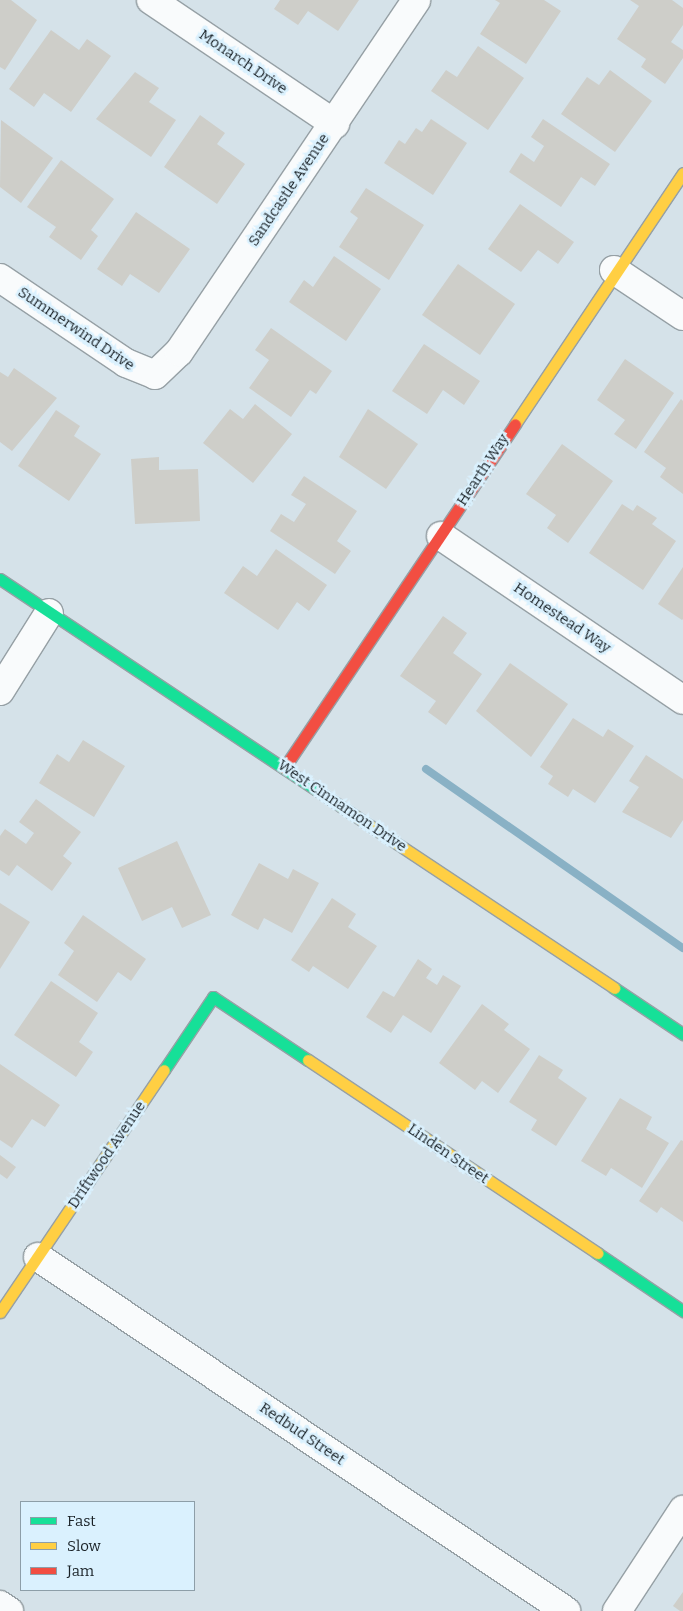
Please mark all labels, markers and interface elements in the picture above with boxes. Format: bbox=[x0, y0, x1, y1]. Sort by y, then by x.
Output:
street label: Monarch Drive bbox=[196, 26, 290, 98]
street label: Sandcastle Avenue bbox=[245, 130, 333, 250]
street label: Summerwind Drive bbox=[14, 283, 138, 375]
street label: Hearth Way bbox=[453, 431, 513, 509]
street label: Homestead Way bbox=[510, 579, 614, 657]
street label: West Cinnamon Drive bbox=[274, 756, 410, 856]
street label: Driftwood Avenue bbox=[64, 1098, 150, 1212]
street label: Linden Street bbox=[404, 1120, 492, 1188]
street label: Redbud Street bbox=[256, 1399, 348, 1469]
legend bbox=[20, 1501, 195, 1591]
text: Fast bbox=[67, 1512, 96, 1530]
text: Slow bbox=[67, 1537, 101, 1555]
text: Jam bbox=[67, 1562, 94, 1580]

